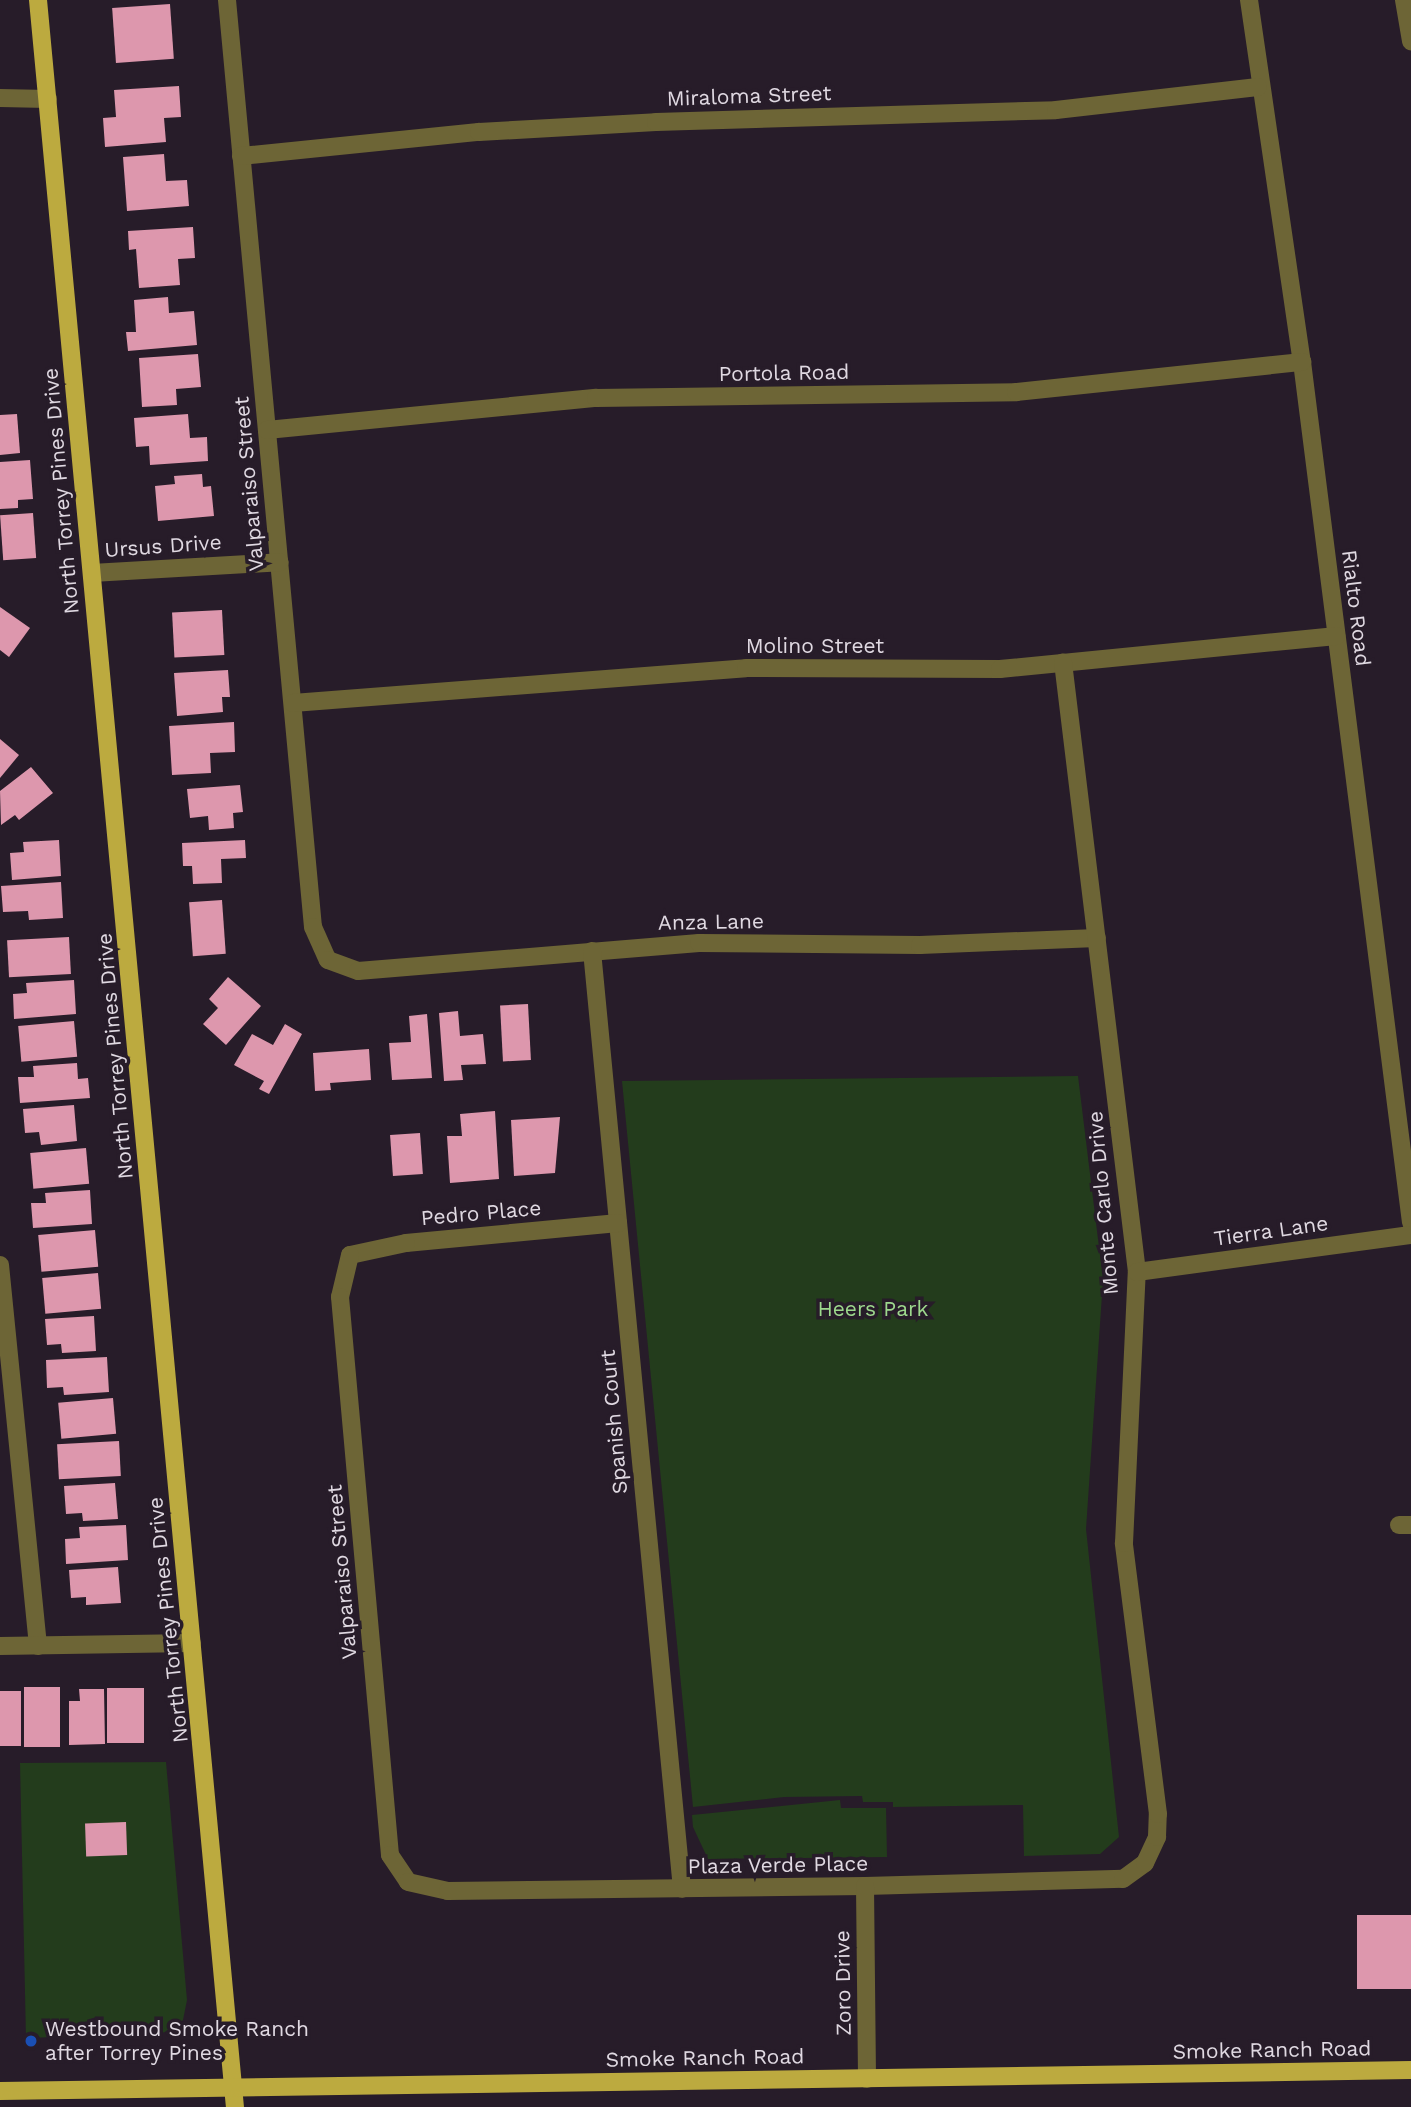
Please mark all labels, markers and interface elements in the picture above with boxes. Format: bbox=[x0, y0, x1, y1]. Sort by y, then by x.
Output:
street label: Miraloma Street bbox=[666, 81, 832, 111]
street label: Portola Road bbox=[718, 359, 850, 387]
street label: North Torrey Pines Drive bbox=[38, 366, 84, 616]
street label: Valparaiso Street bbox=[229, 395, 269, 573]
street label: Ursus Drive bbox=[104, 529, 222, 563]
street label: Rialto Road bbox=[1336, 548, 1376, 668]
street label: Molino Street bbox=[746, 633, 884, 659]
street label: Anza Lane bbox=[657, 908, 765, 936]
street label: North Torrey Pines Drive bbox=[92, 931, 138, 1181]
street label: Monte Carlo Drive bbox=[1082, 1110, 1124, 1296]
street label: Pedro Place bbox=[420, 1195, 542, 1231]
street label: Tierra Lane bbox=[1212, 1210, 1330, 1252]
park label: Heers Park bbox=[817, 1296, 929, 1322]
street label: Spanish Court bbox=[595, 1349, 633, 1495]
street label: Valparaiso Street bbox=[322, 1483, 362, 1661]
street label: North Torrey Pines Drive bbox=[143, 1495, 193, 1745]
street label: Plaza Verde Place bbox=[687, 1851, 869, 1879]
street label: Zoro Drive bbox=[829, 1930, 857, 2036]
place label: Westbound Smoke Ranch after Torrey Pines bbox=[45, 2016, 309, 2066]
marker: Westbound Smoke Ranch after Torrey Pines bbox=[23, 2033, 39, 2049]
street label: Smoke Ranch Road bbox=[1172, 2036, 1372, 2064]
street label: Smoke Ranch Road bbox=[605, 2044, 805, 2072]

